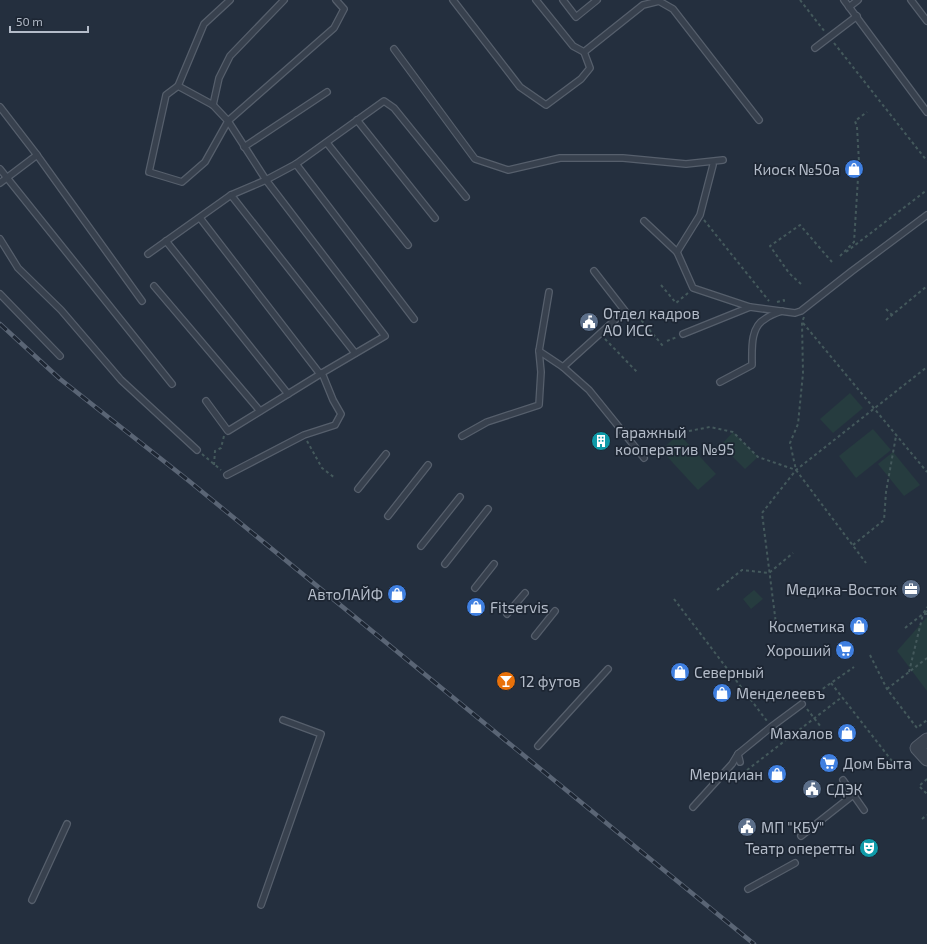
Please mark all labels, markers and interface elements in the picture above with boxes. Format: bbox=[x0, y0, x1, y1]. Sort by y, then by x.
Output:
scale bar bbox=[10, 8, 88, 34]
text: 50 m bbox=[16, 14, 43, 28]
shop icon: Киоск №50а bbox=[843, 158, 865, 180]
place label: Киоск №50а bbox=[753, 160, 840, 178]
place label: Отдел кадров АО ИСС bbox=[603, 304, 700, 339]
public building icon: Отдел кадров АО ИСС bbox=[578, 311, 600, 333]
place label: Гаражный кооператив №95 bbox=[615, 423, 734, 458]
building icon: Гаражный кооператив №95 bbox=[590, 430, 612, 452]
office icon: Медика-Восток bbox=[900, 578, 922, 600]
place label: Медика-Восток bbox=[786, 580, 897, 598]
shop icon: АвтоЛАЙФ bbox=[386, 583, 408, 605]
place label: АвтоЛАЙФ bbox=[308, 585, 383, 603]
shop icon: Fitservis bbox=[465, 596, 487, 618]
place label: Fitservis bbox=[490, 598, 549, 616]
shop icon: Косметика bbox=[848, 615, 870, 637]
place label: Косметика bbox=[769, 617, 845, 635]
supermarket icon: Хороший bbox=[834, 639, 856, 661]
place label: Хороший bbox=[766, 641, 831, 659]
shop icon: Северный bbox=[669, 661, 691, 683]
place label: Северный bbox=[694, 663, 764, 681]
bar icon: 12 футов bbox=[495, 670, 517, 692]
place label: 12 футов bbox=[520, 672, 581, 691]
shop icon: Менделеевъ bbox=[711, 682, 733, 704]
place label: Менделеевъ bbox=[736, 684, 825, 702]
shop icon: Махалов bbox=[836, 722, 858, 744]
place label: Махалов bbox=[770, 724, 833, 742]
supermarket icon: Дом Быта bbox=[818, 752, 840, 774]
place label: Дом Быта bbox=[843, 754, 912, 772]
shop icon: Меридиан bbox=[766, 763, 788, 785]
place label: Меридиан bbox=[690, 765, 763, 783]
public building icon: СДЭК bbox=[801, 778, 823, 800]
place label: СДЭК bbox=[826, 780, 863, 798]
public building icon: МП "КБУ" bbox=[736, 816, 758, 838]
place label: МП "КБУ" bbox=[761, 818, 824, 836]
theatre icon: Театр оперетты bbox=[858, 837, 880, 859]
place label: Театр оперетты bbox=[745, 839, 855, 857]

